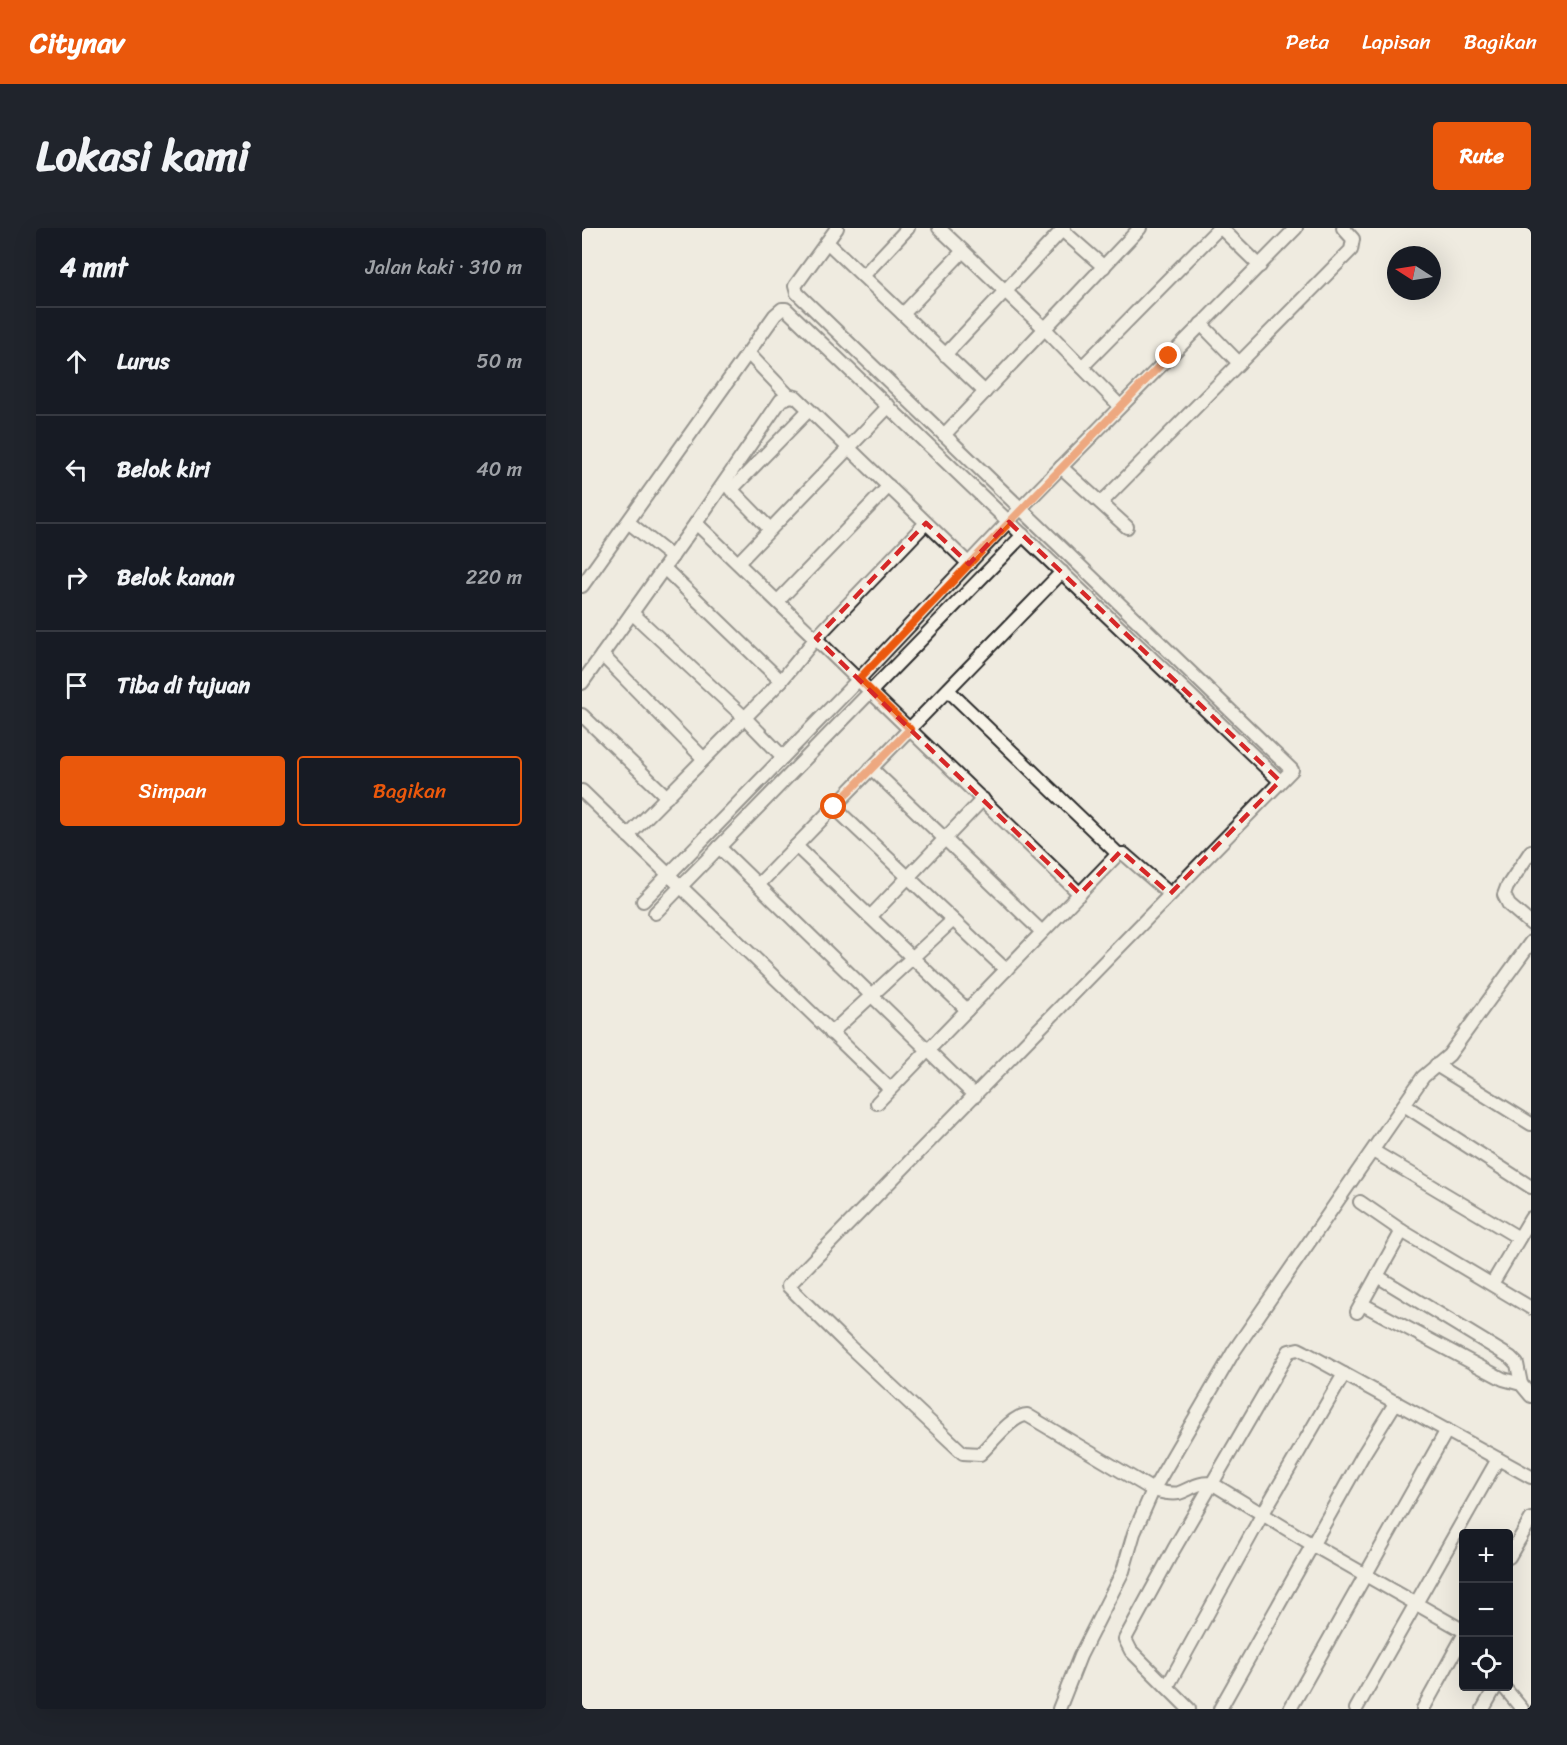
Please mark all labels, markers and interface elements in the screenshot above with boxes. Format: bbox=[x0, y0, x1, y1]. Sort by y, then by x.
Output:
text: Citynav bbox=[30, 18, 124, 67]
text: Peta bbox=[1286, 23, 1329, 61]
text: Lapisan bbox=[1362, 23, 1431, 61]
text: Bagikan bbox=[1464, 23, 1537, 61]
text: Lokasi kami bbox=[36, 119, 249, 193]
button: Rute bbox=[1433, 122, 1531, 190]
text: 4 mnt bbox=[60, 244, 127, 290]
north arrow bbox=[1387, 246, 1441, 300]
text: Jalan kaki · 310 m bbox=[366, 250, 522, 285]
text: Lurus bbox=[117, 342, 170, 381]
route end bbox=[1155, 342, 1181, 368]
text: 50 m bbox=[477, 344, 522, 379]
icon: ahead bbox=[60, 345, 93, 378]
text: Belok kiri bbox=[117, 450, 210, 489]
text: 40 m bbox=[476, 452, 522, 487]
icon: left bbox=[60, 453, 93, 486]
text: Belok kanan bbox=[117, 558, 235, 597]
text: 220 m bbox=[466, 560, 522, 595]
icon: right bbox=[60, 561, 93, 594]
text: Tiba di tujuan bbox=[117, 666, 250, 705]
icon: arrive bbox=[60, 669, 93, 702]
button: Simpan bbox=[60, 756, 285, 826]
button: Bagikan bbox=[297, 756, 522, 826]
route start bbox=[820, 793, 846, 819]
map controls bbox=[1459, 1529, 1513, 1691]
button: + bbox=[1459, 1529, 1513, 1583]
button: − bbox=[1459, 1583, 1513, 1637]
button: locate bbox=[1459, 1637, 1513, 1691]

